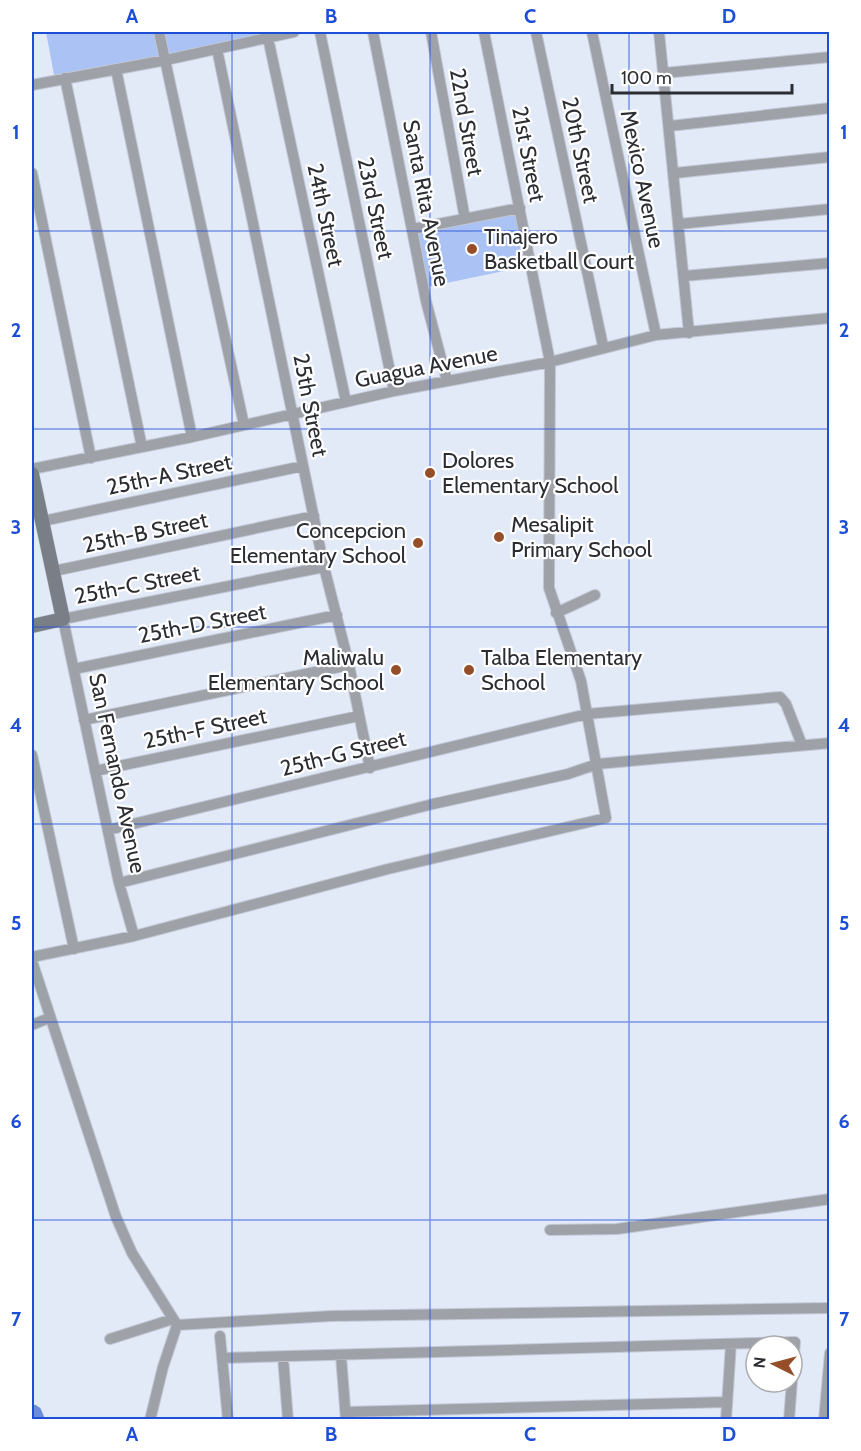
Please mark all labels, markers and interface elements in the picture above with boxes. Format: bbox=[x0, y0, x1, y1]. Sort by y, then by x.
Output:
text: A bbox=[126, 4, 139, 28]
text: B bbox=[325, 4, 337, 28]
text: C bbox=[524, 4, 536, 28]
text: D bbox=[722, 4, 736, 28]
scale bar bbox=[612, 57, 792, 95]
street label: 22nd Street bbox=[444, 66, 489, 179]
text: 100 m bbox=[621, 67, 672, 89]
street label: 20th Street bbox=[556, 95, 605, 206]
street label: 21st Street bbox=[506, 104, 551, 205]
street label: Mexico Avenue bbox=[615, 108, 670, 251]
street label: Santa Rita Avenue bbox=[397, 118, 456, 289]
text: 1 bbox=[12, 120, 20, 144]
text: 1 bbox=[840, 120, 848, 144]
street label: 23rd Street bbox=[352, 155, 400, 262]
street label: 24th Street bbox=[301, 161, 350, 270]
place label: Tinajero Basketball Court bbox=[484, 223, 635, 275]
marker: Tinajero Basketball Court bbox=[465, 242, 479, 256]
text: 2 bbox=[11, 318, 21, 342]
text: 2 bbox=[839, 318, 849, 342]
street label: Guagua Avenue bbox=[353, 339, 500, 394]
street label: 25th Street bbox=[287, 351, 334, 459]
place label: Dolores Elementary School bbox=[442, 447, 619, 499]
street label: 25th-A Street bbox=[104, 448, 235, 501]
marker: Dolores Elementary School bbox=[423, 466, 437, 480]
street label: 25th-B Street bbox=[80, 506, 210, 559]
place label: Mesalipit Primary School bbox=[511, 511, 653, 563]
text: 3 bbox=[11, 515, 21, 539]
text: 3 bbox=[839, 515, 849, 539]
place label: Concepcion Elementary School bbox=[230, 517, 407, 569]
marker: Mesalipit Primary School bbox=[492, 530, 506, 544]
marker: Concepcion Elementary School bbox=[411, 536, 425, 550]
street label: 25th-C Street bbox=[72, 559, 203, 610]
street label: 25th-D Street bbox=[136, 598, 269, 649]
place label: Maliwalu Elementary School bbox=[208, 644, 385, 696]
place label: Talba Elementary School bbox=[481, 644, 642, 696]
marker: Maliwalu Elementary School bbox=[389, 663, 403, 677]
marker: Talba Elementary School bbox=[462, 663, 476, 677]
street label: San Fernando Avenue bbox=[83, 671, 152, 875]
street label: 25th-F Street bbox=[141, 702, 270, 755]
text: 4 bbox=[10, 713, 22, 737]
text: 4 bbox=[838, 713, 850, 737]
street label: 25th-G Street bbox=[278, 725, 409, 782]
text: 5 bbox=[11, 911, 21, 935]
text: 5 bbox=[839, 911, 849, 935]
text: 6 bbox=[10, 1109, 22, 1133]
text: 6 bbox=[838, 1109, 850, 1133]
text: 7 bbox=[11, 1307, 22, 1331]
text: 7 bbox=[839, 1307, 850, 1331]
north arrow bbox=[744, 1334, 804, 1394]
text: N bbox=[750, 1356, 770, 1369]
text: A bbox=[126, 1422, 139, 1446]
text: B bbox=[325, 1422, 337, 1446]
text: C bbox=[524, 1422, 536, 1446]
text: D bbox=[722, 1422, 736, 1446]

